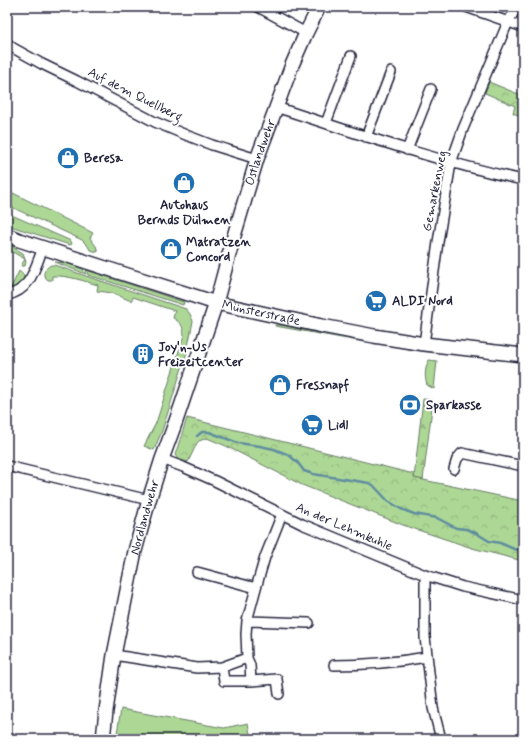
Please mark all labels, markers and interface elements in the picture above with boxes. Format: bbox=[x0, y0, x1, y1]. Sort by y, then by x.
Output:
street label: Auf dem Quellberg bbox=[84, 64, 185, 128]
street label: Ostlandwehr bbox=[241, 116, 280, 188]
shop icon: Beresa bbox=[55, 145, 81, 171]
street label: Gemarkenweg bbox=[419, 149, 451, 233]
place label: Beresa bbox=[84, 150, 124, 167]
shop icon: Autohaus Bernds Dülmen bbox=[171, 170, 197, 196]
place label: Autohaus Bernds Dülmen bbox=[138, 197, 231, 229]
place label: Matratzen Concord bbox=[186, 234, 252, 266]
shop icon: Matratzen Concord bbox=[158, 236, 184, 262]
supermarket icon: ALDI Nord bbox=[363, 288, 389, 314]
place label: ALDI Nord bbox=[392, 293, 453, 310]
street label: Münsterstraße bbox=[220, 296, 302, 330]
place label: Joy'n-Us Freizeitcenter bbox=[158, 339, 244, 371]
building icon: Joy'n-Us Freizeitcenter bbox=[130, 341, 156, 367]
shop icon: Fressnapf bbox=[267, 372, 293, 398]
place label: Fressnapf bbox=[296, 377, 349, 394]
bank icon: Sparkasse bbox=[397, 392, 423, 418]
place label: Sparkasse bbox=[426, 397, 482, 414]
supermarket icon: Lidl bbox=[299, 412, 325, 438]
place label: Lidl bbox=[328, 417, 348, 434]
street label: Nordlandwehr bbox=[126, 477, 164, 557]
street label: An der Lehmkuhle bbox=[293, 499, 395, 555]

